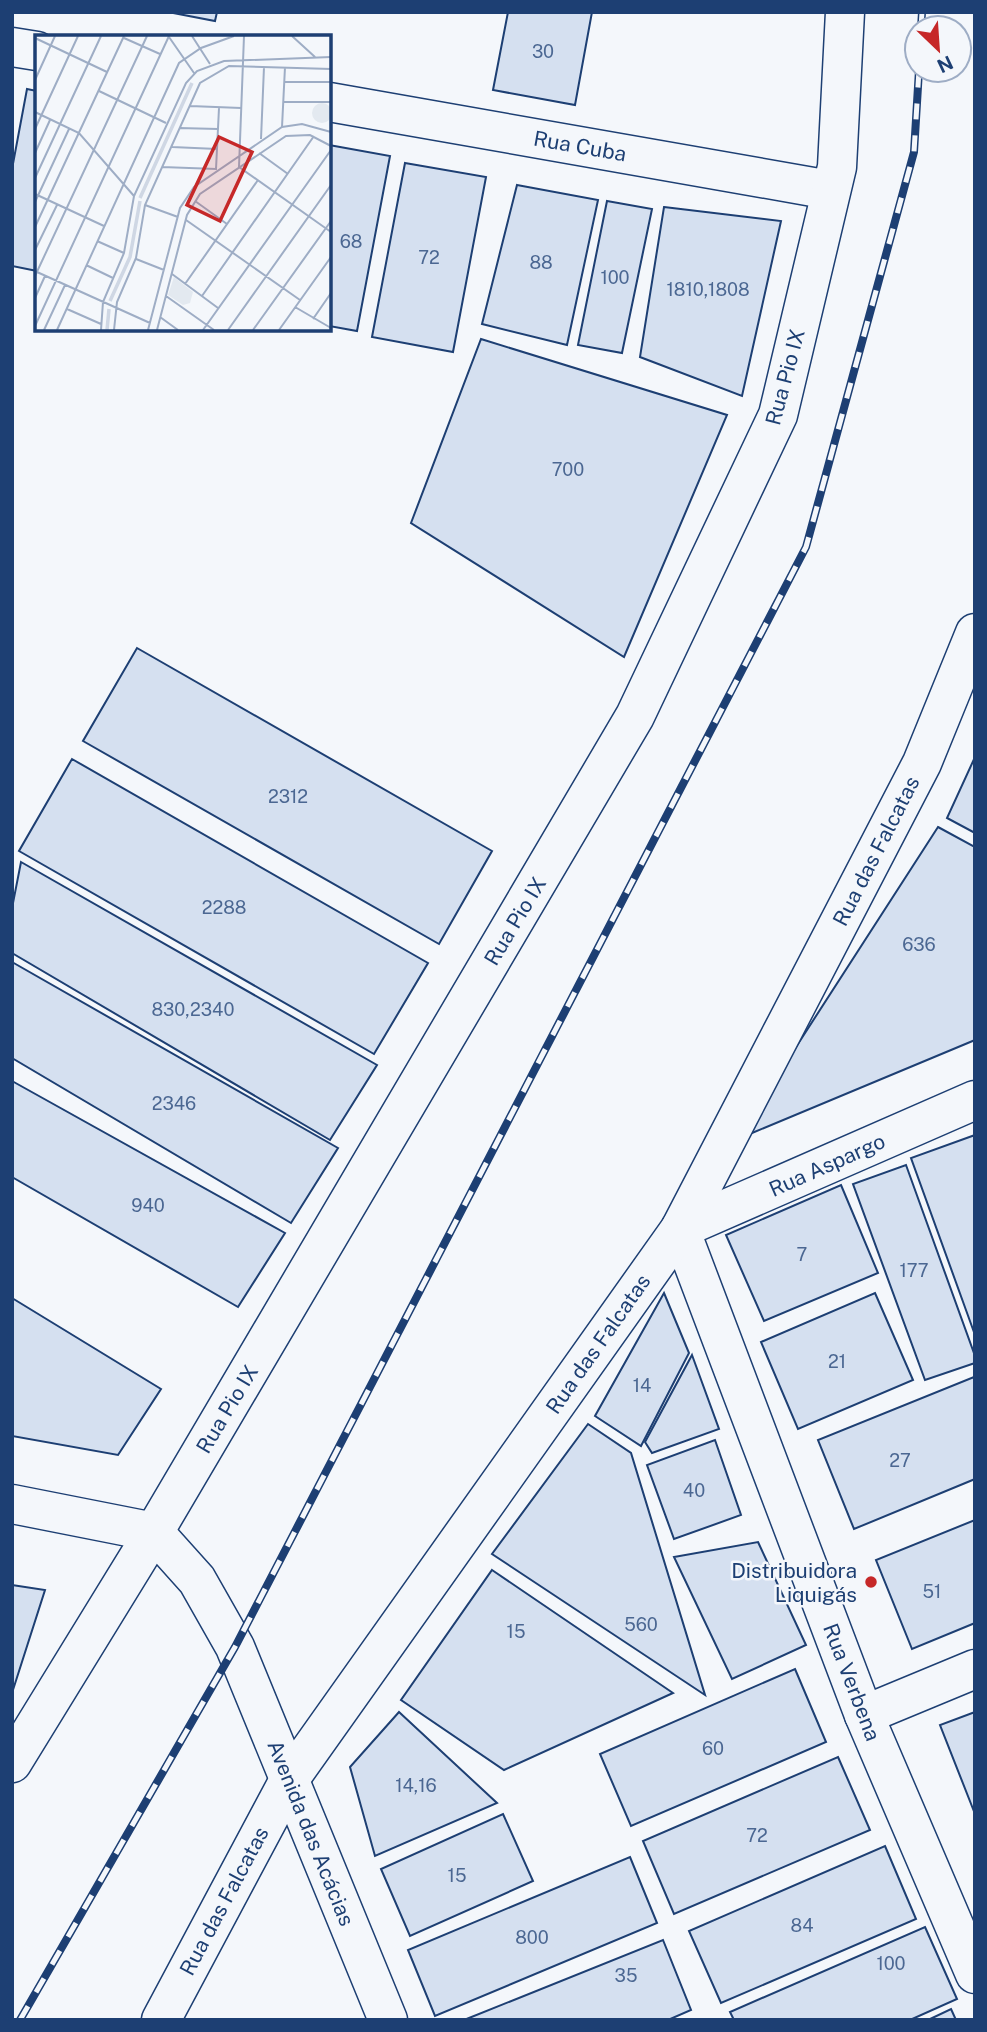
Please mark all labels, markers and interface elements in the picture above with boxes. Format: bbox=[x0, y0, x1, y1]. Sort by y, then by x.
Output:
north arrow bbox=[903, 14, 973, 84]
inset map bbox=[35, 35, 331, 331]
house number: 30 bbox=[532, 41, 554, 62]
text: N bbox=[934, 51, 957, 78]
street label: Rua Cuba bbox=[532, 126, 628, 166]
house number: 68 bbox=[340, 231, 362, 252]
house number: 72 bbox=[418, 247, 440, 268]
house number: 88 bbox=[529, 252, 553, 273]
house number: 100 bbox=[600, 267, 630, 288]
house number: 1810,1808 bbox=[666, 279, 750, 300]
street label: Rua Pio IX bbox=[760, 326, 810, 428]
house number: 700 bbox=[552, 459, 584, 480]
street label: Rua das Falcatas bbox=[827, 772, 925, 930]
house number: 2312 bbox=[268, 786, 308, 807]
street label: Rua Pio IX bbox=[479, 872, 551, 970]
house number: 2288 bbox=[202, 897, 246, 918]
house number: 636 bbox=[902, 934, 936, 955]
house number: 830,2340 bbox=[152, 999, 234, 1020]
house number: 2346 bbox=[152, 1093, 196, 1114]
street label: Rua Aspargo bbox=[765, 1128, 889, 1202]
house number: 940 bbox=[131, 1195, 165, 1216]
house number: 7 bbox=[797, 1244, 807, 1265]
house number: 177 bbox=[899, 1260, 929, 1281]
street label: Rua das Falcatas bbox=[541, 1269, 655, 1419]
house number: 21 bbox=[828, 1351, 846, 1372]
street label: Rua Pio IX bbox=[191, 1360, 263, 1458]
house number: 14 bbox=[633, 1375, 651, 1396]
house number: 27 bbox=[889, 1450, 911, 1471]
house number: 40 bbox=[683, 1480, 705, 1501]
place label: Distribuidora Liquigás bbox=[731, 1558, 857, 1607]
marker: Distribuidora Liquigás bbox=[863, 1574, 879, 1590]
house number: 51 bbox=[923, 1581, 941, 1602]
house number: 560 bbox=[624, 1614, 658, 1635]
street label: Rua Verbena bbox=[818, 1620, 886, 1744]
house number: 15 bbox=[507, 1621, 525, 1642]
street label: Avenida das Acácias bbox=[262, 1737, 360, 1929]
house number: 60 bbox=[702, 1738, 724, 1759]
house number: 14,16 bbox=[395, 1775, 437, 1796]
street label: Rua das Falcatas bbox=[174, 1822, 274, 1980]
house number: 72 bbox=[746, 1825, 768, 1846]
house number: 15 bbox=[448, 1865, 466, 1886]
house number: 84 bbox=[791, 1915, 813, 1936]
house number: 800 bbox=[515, 1927, 549, 1948]
house number: 100 bbox=[876, 1953, 906, 1974]
house number: 35 bbox=[615, 1965, 637, 1986]

